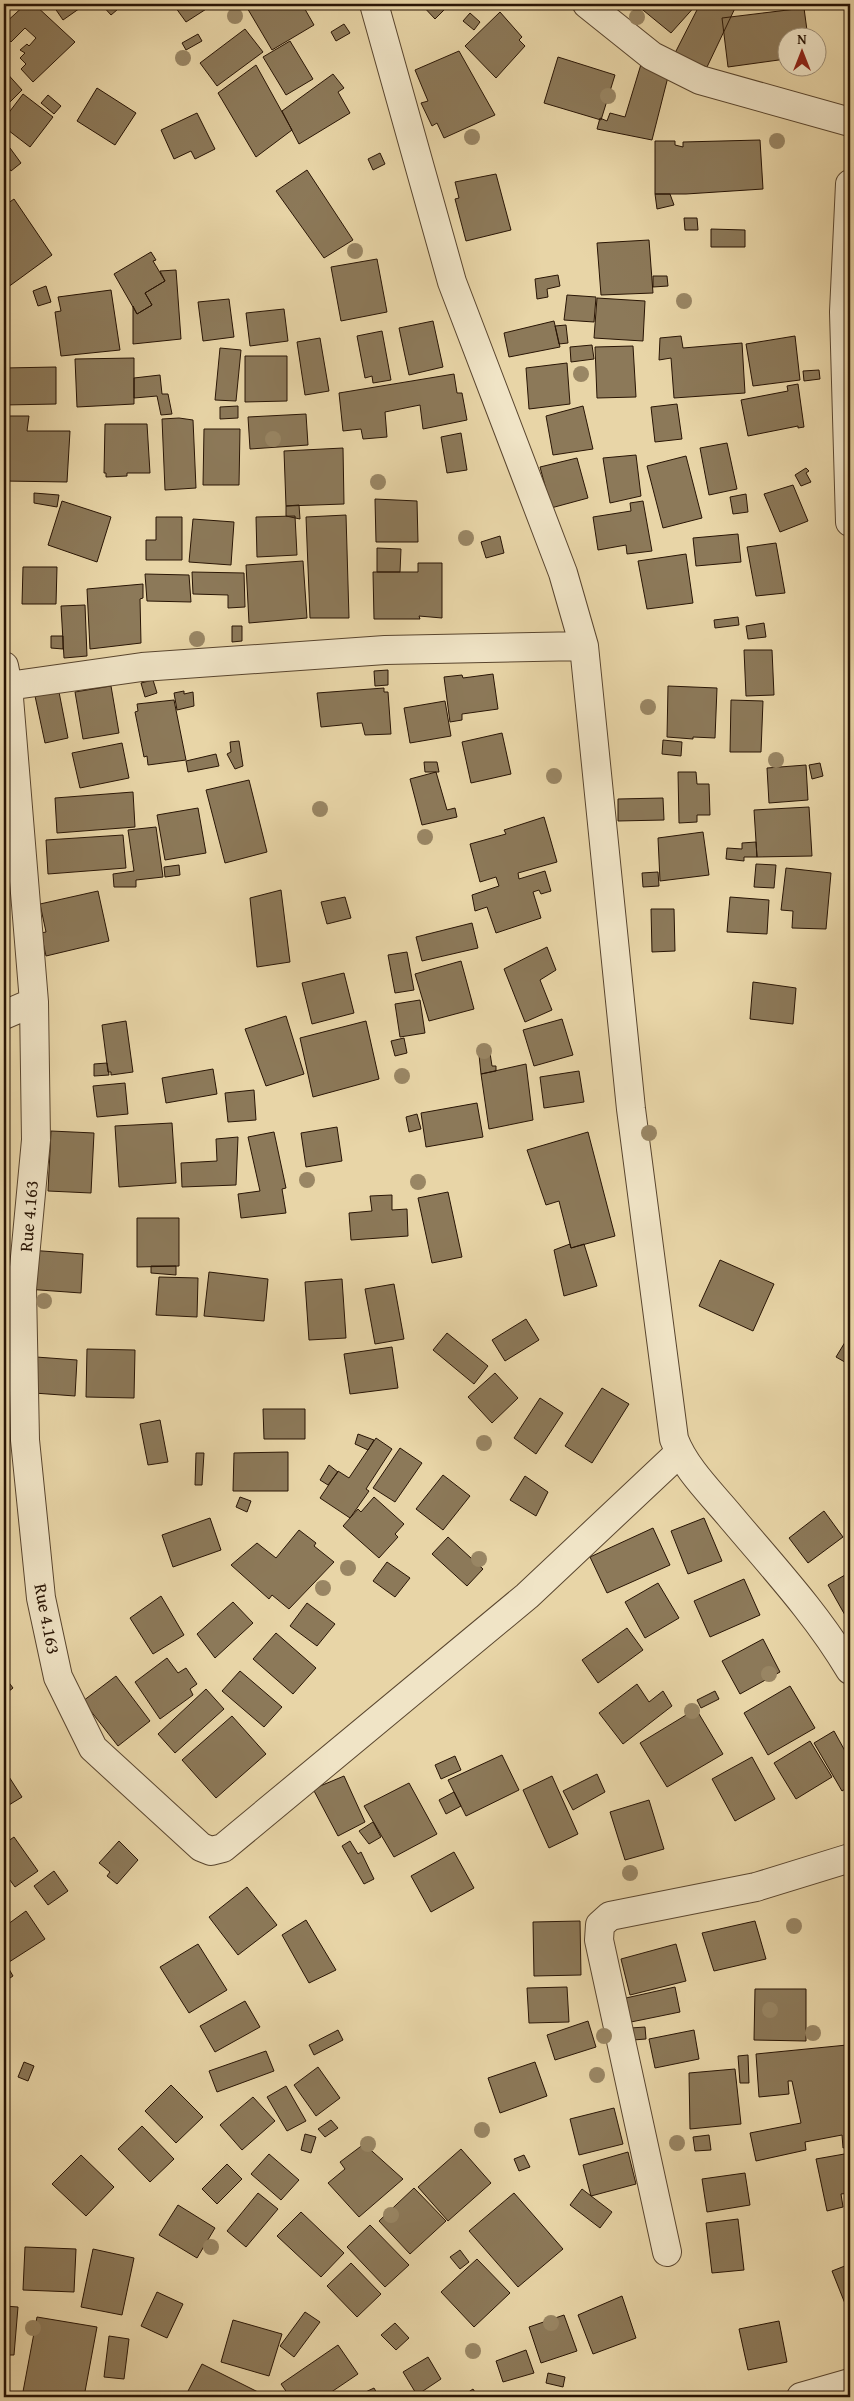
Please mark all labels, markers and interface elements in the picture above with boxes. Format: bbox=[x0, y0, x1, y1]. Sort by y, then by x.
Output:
north arrow bbox=[776, 28, 826, 78]
text: N bbox=[797, 29, 807, 49]
street label: Rue 4.163 bbox=[12, 1179, 45, 1253]
street label: Rue 4.163 bbox=[27, 1581, 68, 1657]

